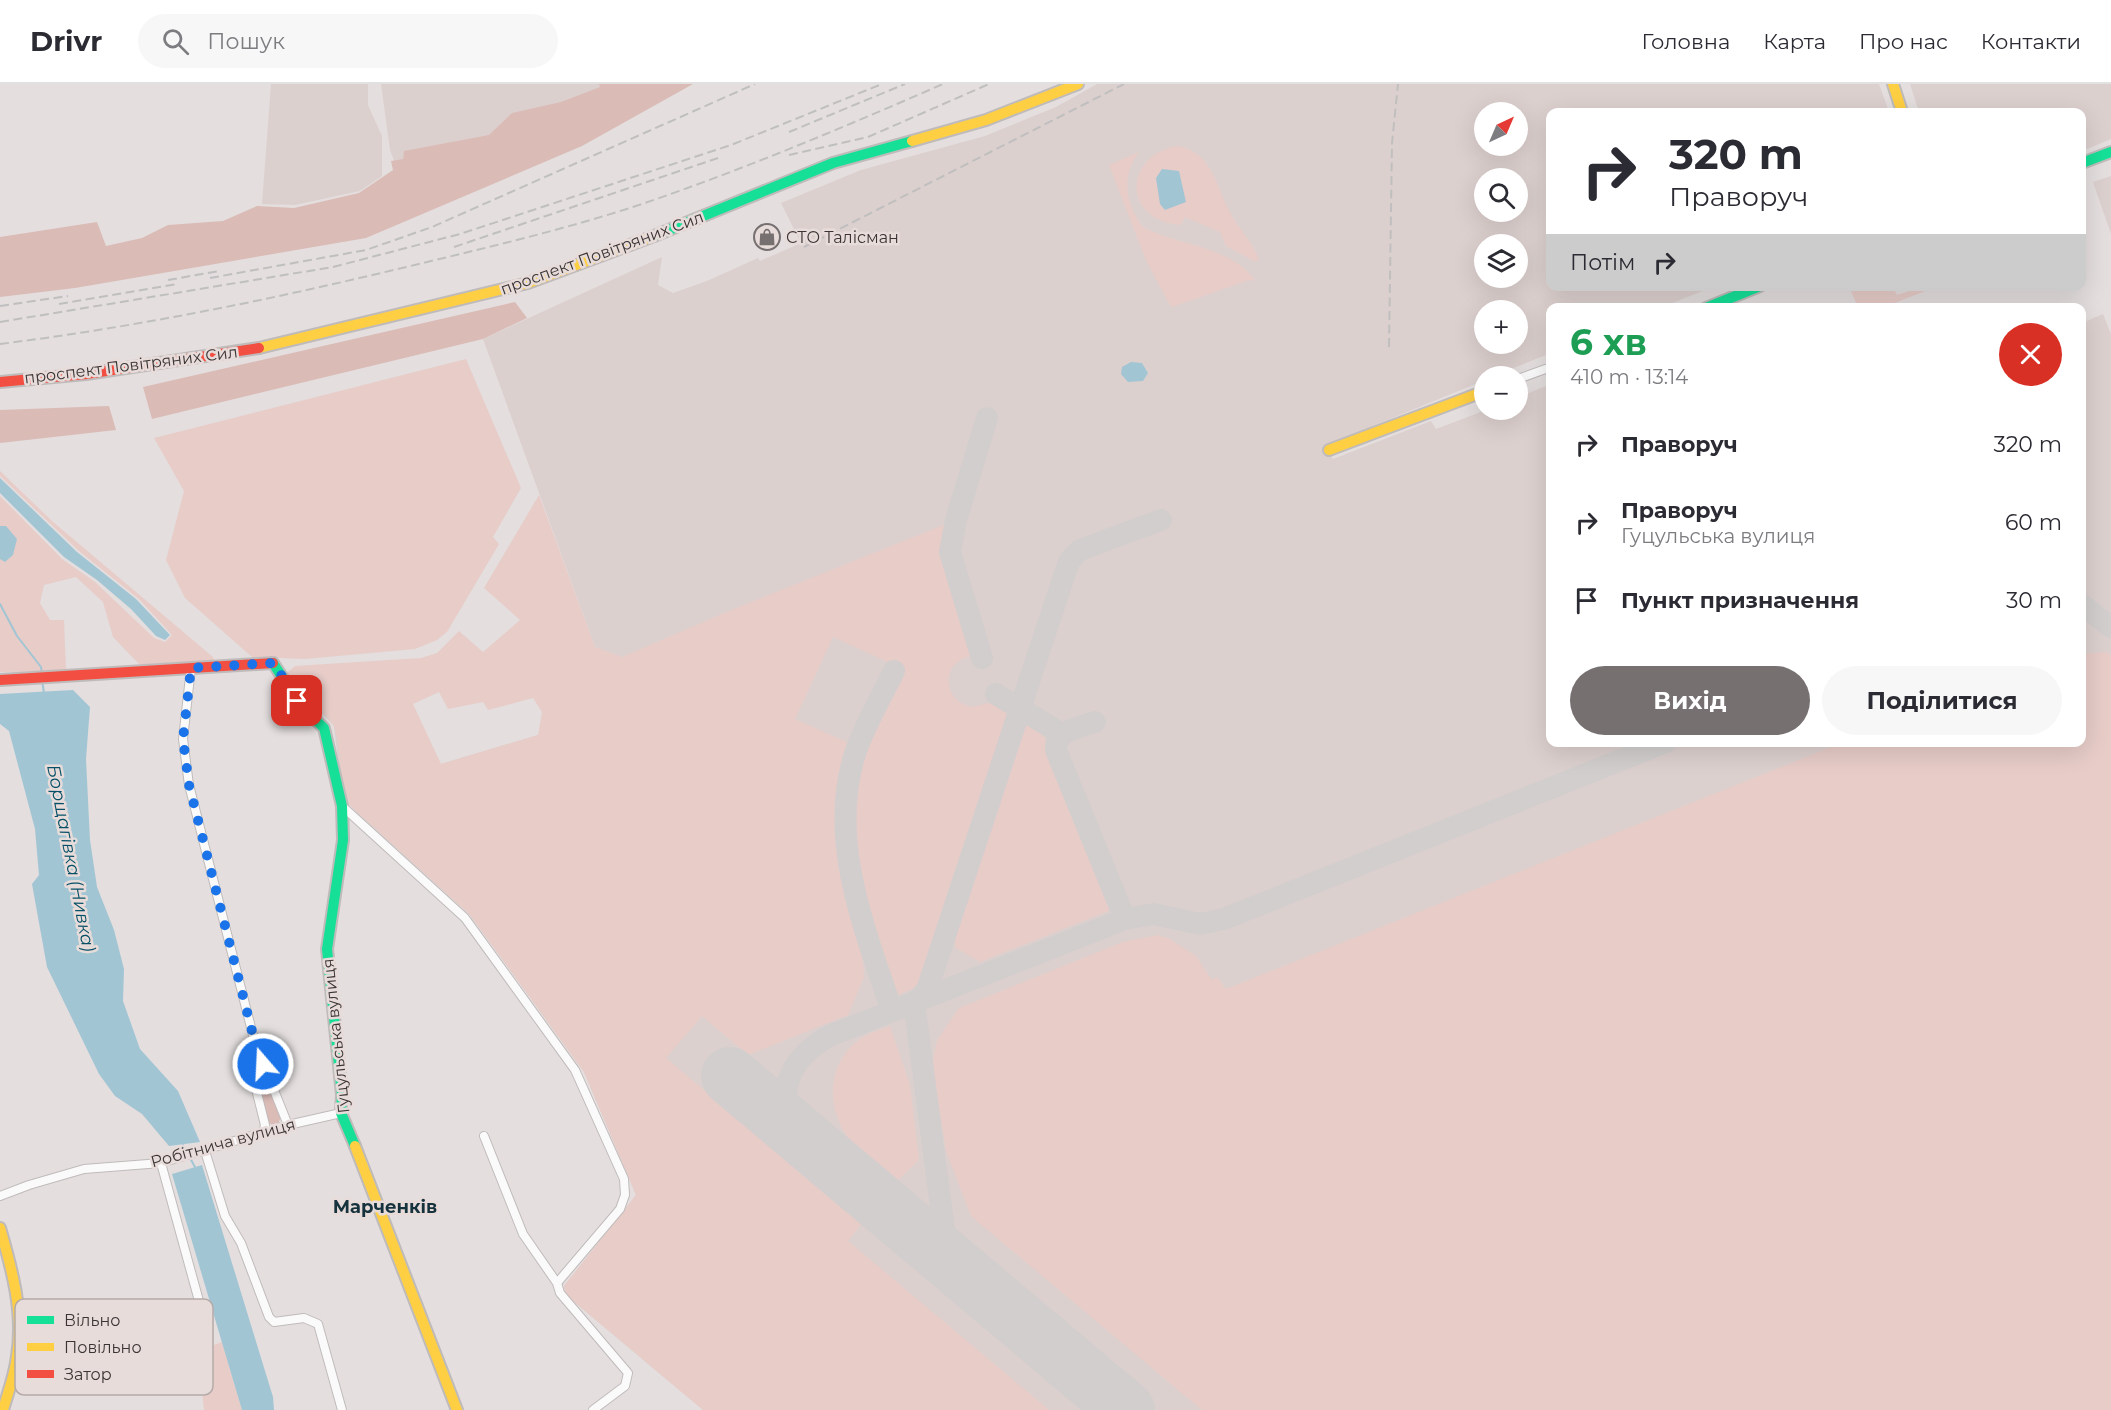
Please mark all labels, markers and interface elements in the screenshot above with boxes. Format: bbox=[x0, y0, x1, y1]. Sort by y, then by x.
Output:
search box bbox=[138, 14, 558, 68]
text: Drivr bbox=[30, 24, 102, 58]
icon: search bbox=[159, 25, 192, 58]
text: Пошук bbox=[207, 28, 285, 55]
text: Головна bbox=[1642, 29, 1730, 54]
text: Карта bbox=[1763, 29, 1826, 54]
text: Про нас bbox=[1859, 29, 1948, 54]
text: Контакти bbox=[1981, 29, 2081, 54]
north arrow bbox=[1474, 102, 1528, 156]
map controls bbox=[1474, 102, 1528, 420]
text: 320 m bbox=[1669, 128, 1803, 180]
icon: right bbox=[1570, 132, 1648, 210]
button: search bbox=[1474, 168, 1528, 222]
text: Праворуч bbox=[1669, 180, 1808, 213]
street label: проспект Повітряних Сил bbox=[498, 207, 706, 299]
shop icon: СТО Талісман bbox=[752, 222, 782, 252]
place label: СТО Талісман bbox=[786, 228, 899, 247]
button: layers bbox=[1474, 234, 1528, 288]
icon: right bbox=[1648, 246, 1681, 279]
text: Потім bbox=[1570, 249, 1636, 276]
button: + bbox=[1474, 300, 1528, 354]
text: 6 хв bbox=[1570, 320, 1647, 364]
button: close bbox=[1999, 323, 2062, 386]
street label: проспект Повітряних Сил bbox=[23, 342, 239, 388]
text: 410 m · 13:14 bbox=[1570, 365, 1688, 389]
button: − bbox=[1474, 366, 1528, 420]
icon: right bbox=[1570, 428, 1603, 461]
text: Праворуч bbox=[1621, 431, 1738, 458]
text: 320 m bbox=[1994, 431, 2062, 458]
text: Праворуч bbox=[1621, 497, 1738, 524]
icon: right bbox=[1570, 506, 1603, 539]
text: 60 m bbox=[2005, 509, 2062, 536]
text: Гуцульська вулиця bbox=[1621, 524, 1815, 548]
icon: arrive bbox=[1570, 584, 1603, 617]
text: Пункт призначення bbox=[1621, 587, 1859, 614]
text: 30 m bbox=[2006, 587, 2062, 614]
button: Вихід bbox=[1570, 666, 1810, 735]
button: Поділитися bbox=[1822, 666, 2062, 735]
pin bbox=[271, 675, 322, 726]
icon: arrive bbox=[280, 684, 313, 717]
water label: Борщагівка (Нивка) bbox=[42, 762, 100, 954]
street label: Гуцульська вулиця bbox=[318, 958, 354, 1114]
position arrow bbox=[231, 1032, 295, 1096]
street label: Робітнича вулиця bbox=[149, 1115, 297, 1171]
district label: Марченків bbox=[333, 1196, 437, 1218]
legend bbox=[15, 1299, 213, 1395]
text: Вільно bbox=[64, 1311, 120, 1330]
text: Повільно bbox=[64, 1338, 142, 1357]
text: Затор bbox=[64, 1365, 112, 1384]

